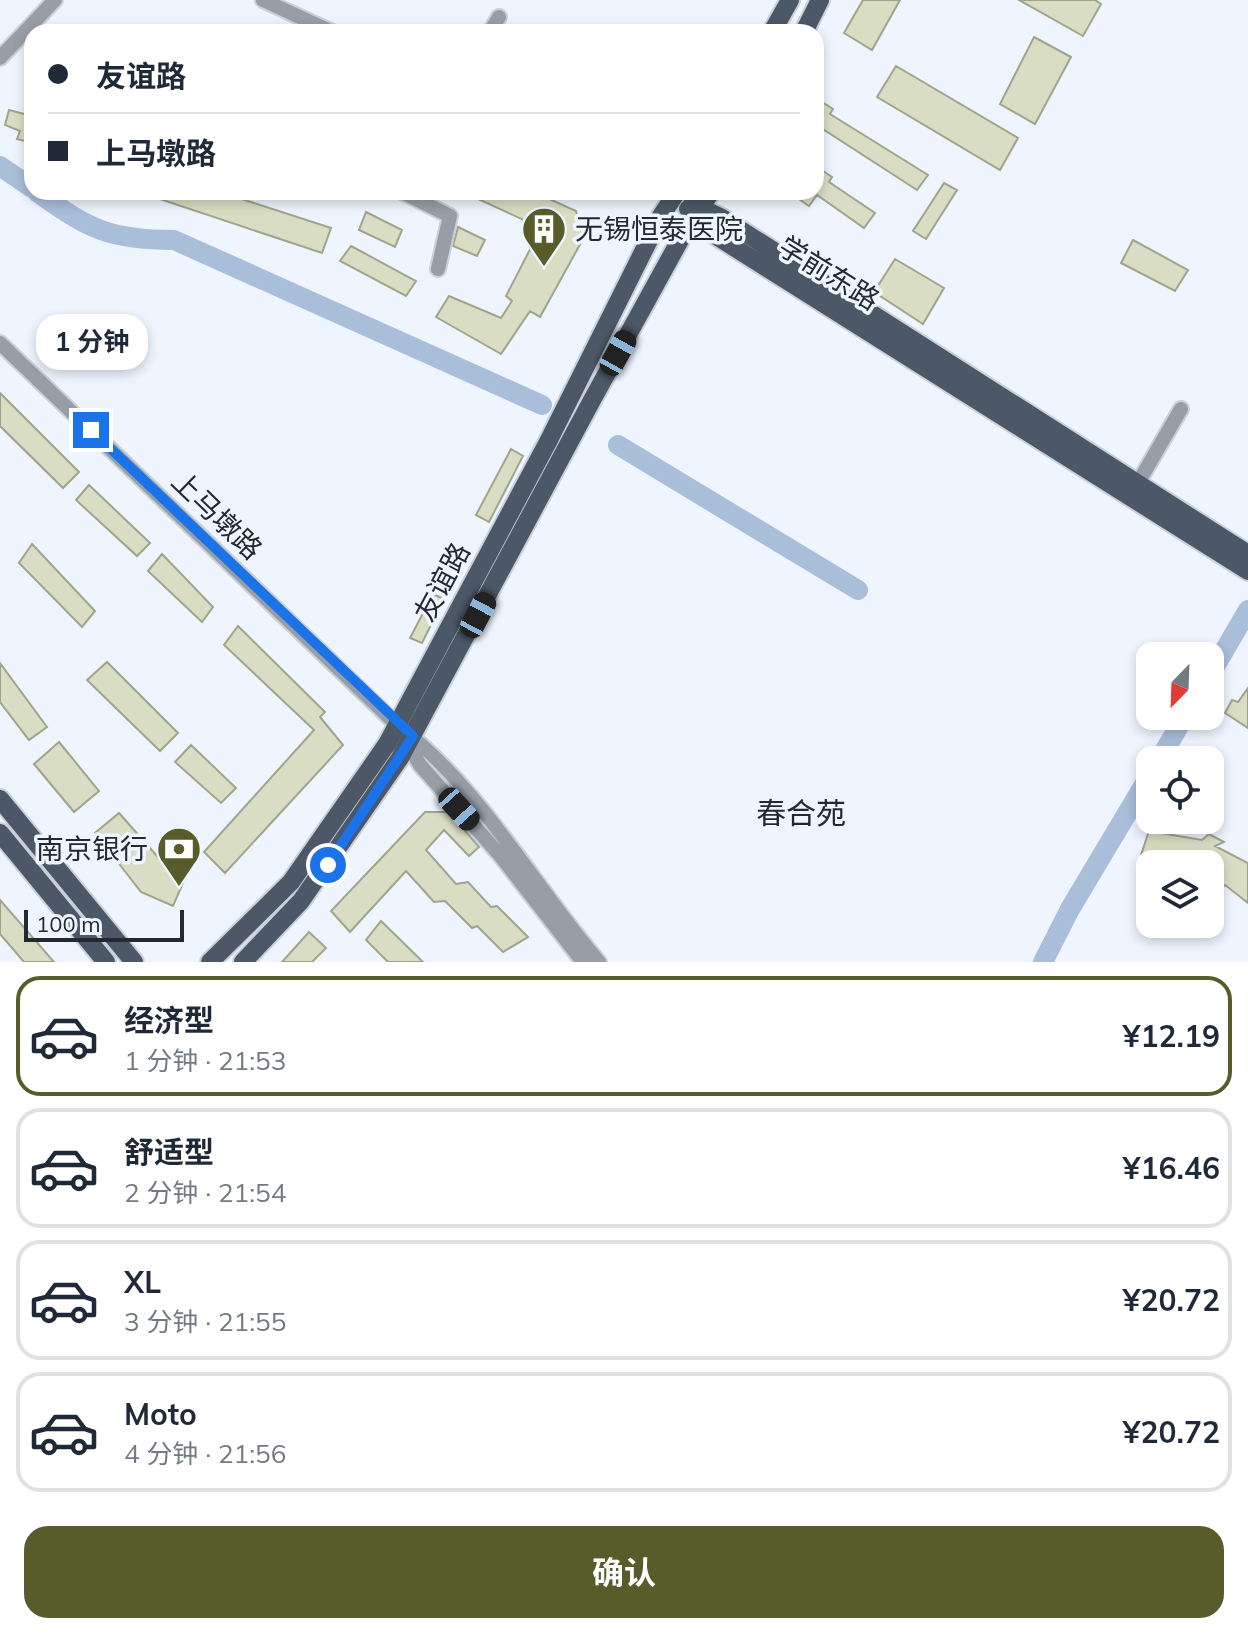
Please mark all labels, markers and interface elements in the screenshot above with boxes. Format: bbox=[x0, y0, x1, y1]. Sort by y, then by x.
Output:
text: 友谊路 bbox=[96, 57, 186, 95]
text: 上马墩路 bbox=[96, 134, 216, 172]
building icon: 无锡恒泰医院 bbox=[520, 205, 568, 268]
place label: 无锡恒泰医院 bbox=[575, 211, 743, 246]
street label: 学前东路 bbox=[772, 228, 886, 317]
callout: 1 分钟 bbox=[35, 314, 147, 370]
text: 1 分钟 bbox=[55, 325, 129, 358]
car bbox=[596, 326, 640, 380]
route end bbox=[73, 412, 109, 448]
street label: 上马墩路 bbox=[165, 463, 270, 566]
street label: 友谊路 bbox=[406, 536, 477, 627]
car bbox=[456, 588, 500, 642]
north arrow bbox=[1136, 642, 1224, 730]
map controls bbox=[1136, 642, 1224, 938]
button: locate bbox=[1136, 746, 1224, 834]
car bbox=[434, 783, 484, 835]
district label: 春合苑 bbox=[756, 794, 846, 832]
bank icon: 南京银行 bbox=[155, 825, 203, 888]
place label: 南京银行 bbox=[36, 831, 148, 866]
route start bbox=[310, 847, 346, 883]
button: layers bbox=[1136, 850, 1224, 938]
scale bar bbox=[24, 906, 184, 942]
text: 100 m bbox=[36, 910, 101, 938]
icon: car bbox=[28, 1000, 100, 1072]
text: 经济型 bbox=[124, 1001, 214, 1039]
text: ¥12.19 bbox=[1123, 1017, 1220, 1055]
text: 1 分钟 · 21:53 bbox=[124, 1044, 286, 1077]
icon: car bbox=[28, 1132, 100, 1204]
text: 舒适型 bbox=[124, 1133, 214, 1171]
text: ¥16.46 bbox=[1123, 1149, 1220, 1187]
text: 2 分钟 · 21:54 bbox=[124, 1176, 286, 1209]
text: XL bbox=[124, 1263, 161, 1301]
icon: car bbox=[28, 1264, 100, 1336]
text: ¥20.72 bbox=[1123, 1281, 1220, 1319]
text: 3 分钟 · 21:55 bbox=[124, 1305, 286, 1338]
text: Moto bbox=[124, 1395, 197, 1433]
icon: car bbox=[28, 1396, 100, 1468]
text: ¥20.72 bbox=[1123, 1413, 1220, 1451]
text: 4 分钟 · 21:56 bbox=[124, 1437, 286, 1470]
button: 确认 bbox=[24, 1526, 1224, 1618]

